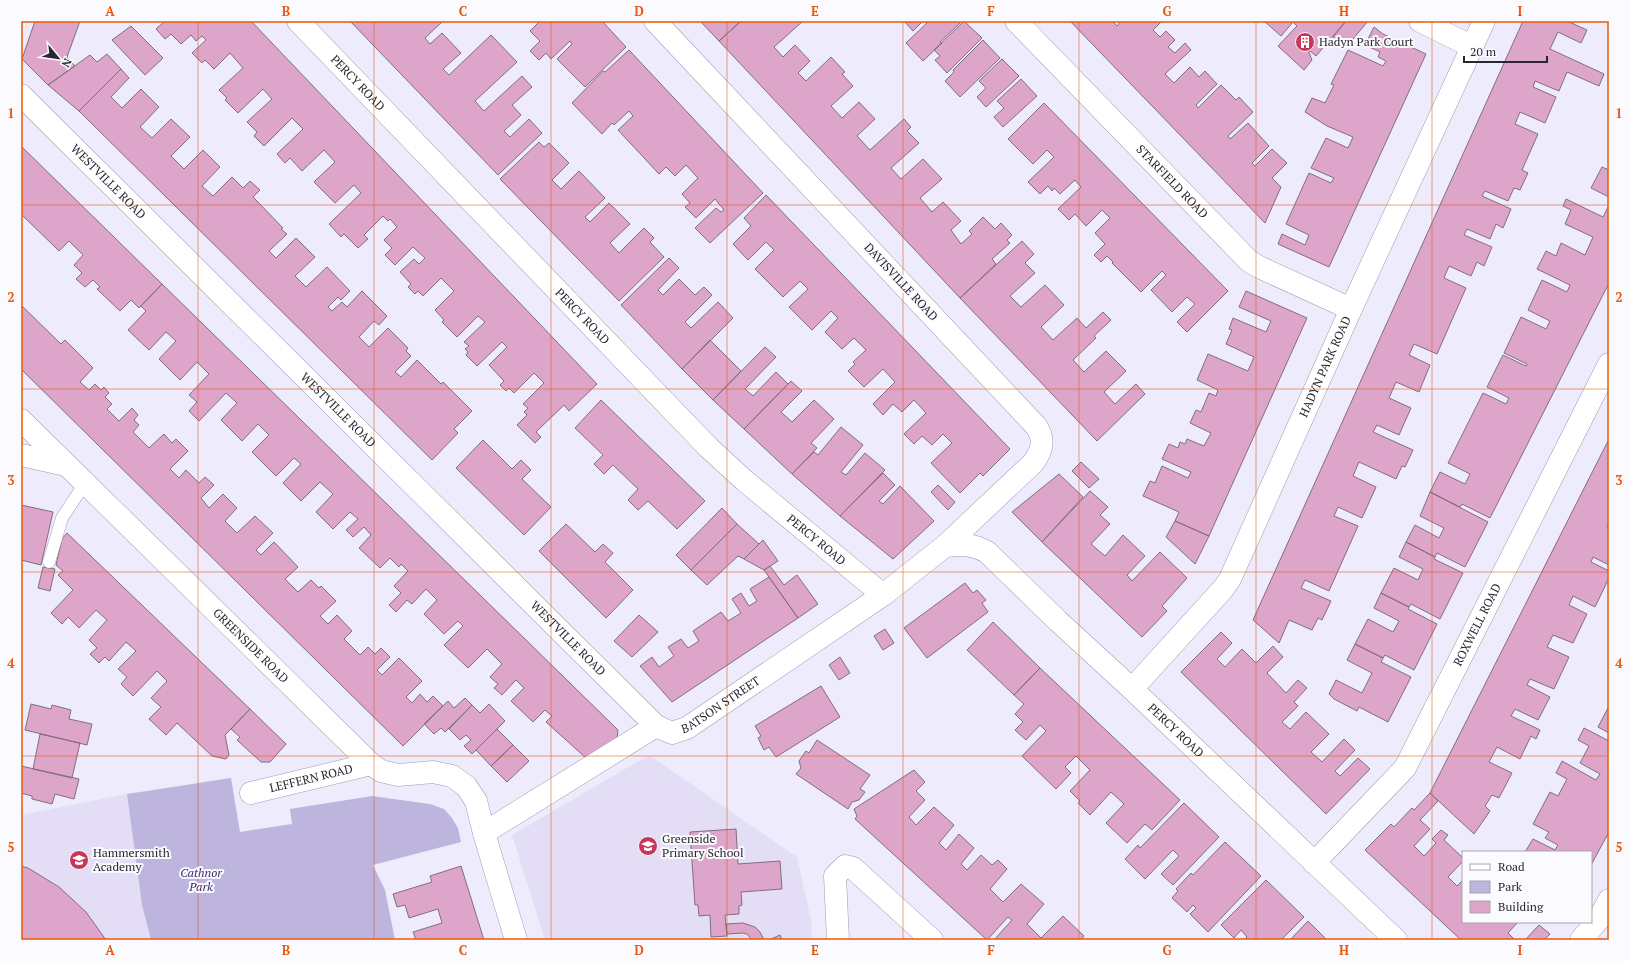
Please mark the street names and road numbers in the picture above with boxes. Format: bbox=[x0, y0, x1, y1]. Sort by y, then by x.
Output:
street label: PERCY ROAD bbox=[328, 52, 388, 114]
street label: WESTVILLE ROAD bbox=[68, 141, 149, 222]
street label: STARFIELD ROAD bbox=[1133, 141, 1211, 221]
street label: DAVISVILLE ROAD bbox=[861, 239, 941, 324]
street label: PERCY ROAD bbox=[552, 285, 613, 347]
street label: HADYN PARK ROAD bbox=[1295, 314, 1354, 420]
street label: WESTVILLE ROAD bbox=[298, 369, 379, 450]
street label: PERCY ROAD bbox=[784, 511, 849, 568]
street label: ROXWELL ROAD bbox=[1450, 581, 1504, 668]
street label: WESTVILLE ROAD bbox=[528, 598, 609, 679]
street label: GREENSIDE ROAD bbox=[210, 605, 292, 686]
street label: BATSON STREET bbox=[679, 672, 763, 736]
street label: PERCY ROAD bbox=[1145, 700, 1207, 760]
street label: LEFFERN ROAD bbox=[268, 761, 354, 795]

